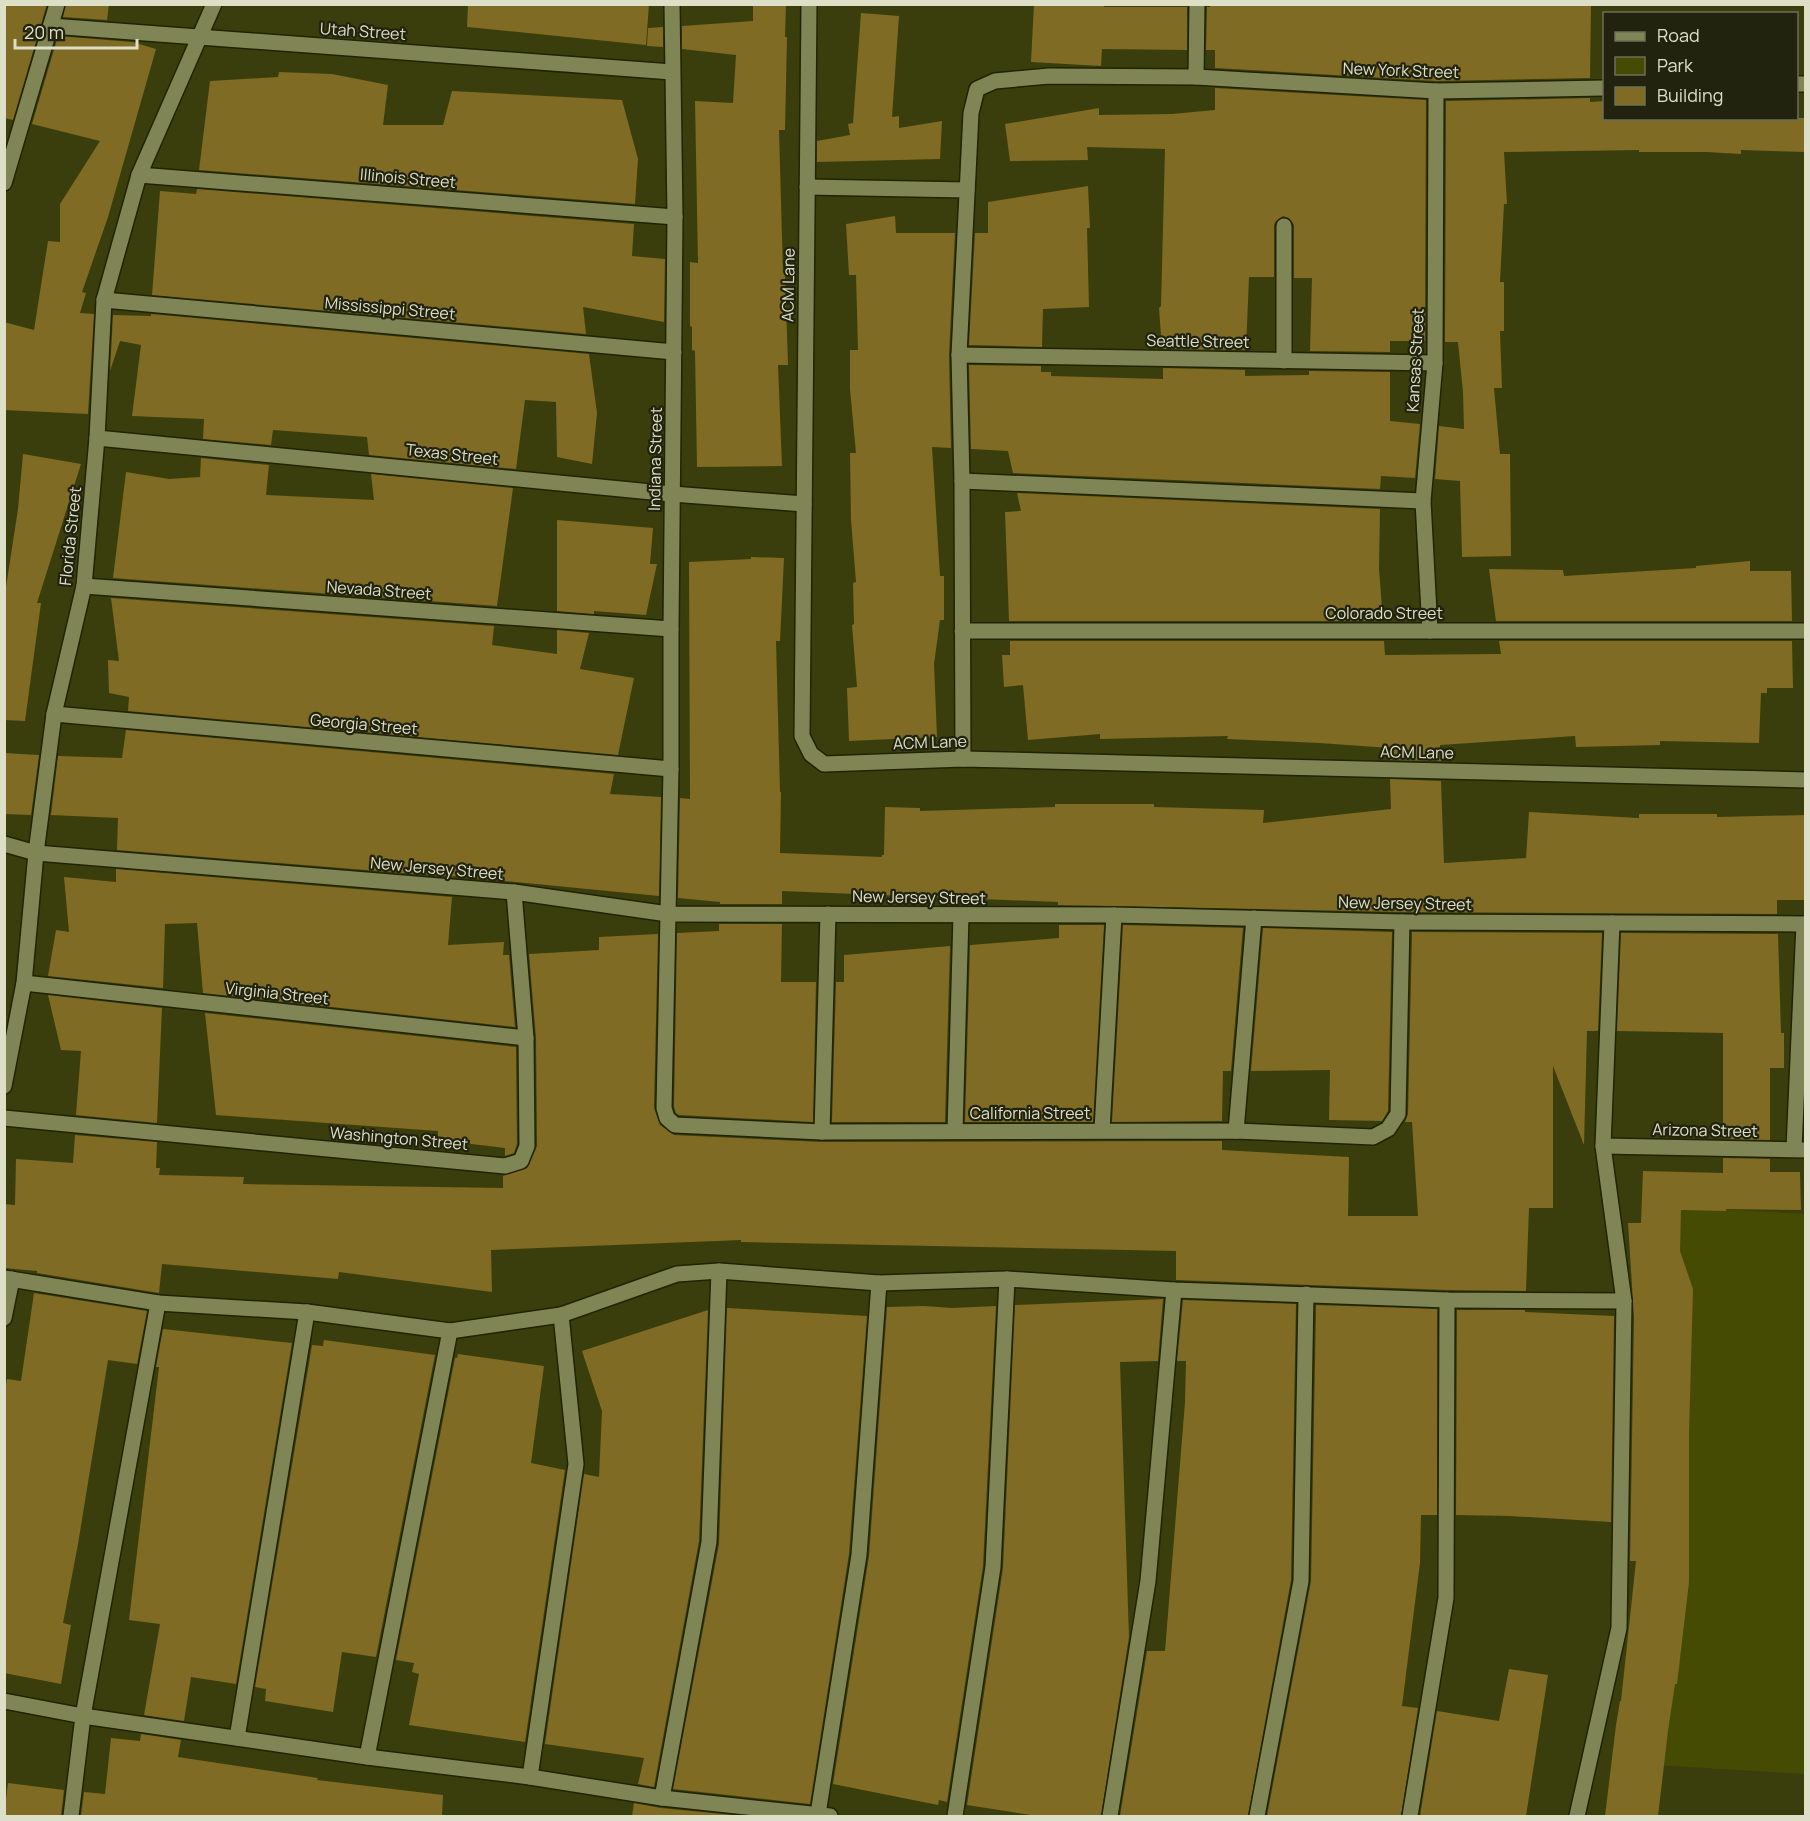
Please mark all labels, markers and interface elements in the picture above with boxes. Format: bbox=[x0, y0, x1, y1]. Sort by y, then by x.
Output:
scale bar bbox=[15, 12, 136, 50]
legend bbox=[1603, 12, 1798, 120]
street label: Utah Street bbox=[319, 17, 407, 45]
text: 20 m bbox=[24, 20, 64, 44]
text: Road bbox=[1657, 23, 1700, 47]
text: Park bbox=[1657, 53, 1694, 77]
street label: New York Street bbox=[1342, 57, 1460, 83]
text: Building bbox=[1657, 83, 1723, 107]
street label: Illinois Street bbox=[359, 163, 457, 193]
street label: ACM Lane bbox=[776, 248, 800, 322]
street label: Mississippi Street bbox=[324, 291, 456, 325]
street label: Kansas Street bbox=[1401, 308, 1429, 412]
street label: Seattle Street bbox=[1146, 329, 1250, 353]
street label: Indiana Street bbox=[643, 407, 667, 511]
street label: Texas Street bbox=[405, 438, 499, 470]
street label: Florida Street bbox=[54, 485, 86, 587]
street label: Nevada Street bbox=[326, 575, 432, 605]
street label: Colorado Street bbox=[1325, 602, 1443, 624]
street label: Georgia Street bbox=[309, 708, 419, 740]
street label: ACM Lane bbox=[893, 730, 967, 754]
street label: ACM Lane bbox=[1380, 740, 1454, 764]
street label: New Jersey Street bbox=[369, 851, 505, 885]
street label: New Jersey Street bbox=[852, 885, 986, 909]
street label: New Jersey Street bbox=[1338, 891, 1472, 915]
street label: Virginia Street bbox=[224, 977, 330, 1009]
street label: California Street bbox=[970, 1102, 1090, 1124]
street label: Arizona Street bbox=[1652, 1118, 1758, 1142]
street label: Washington Street bbox=[329, 1121, 469, 1155]

